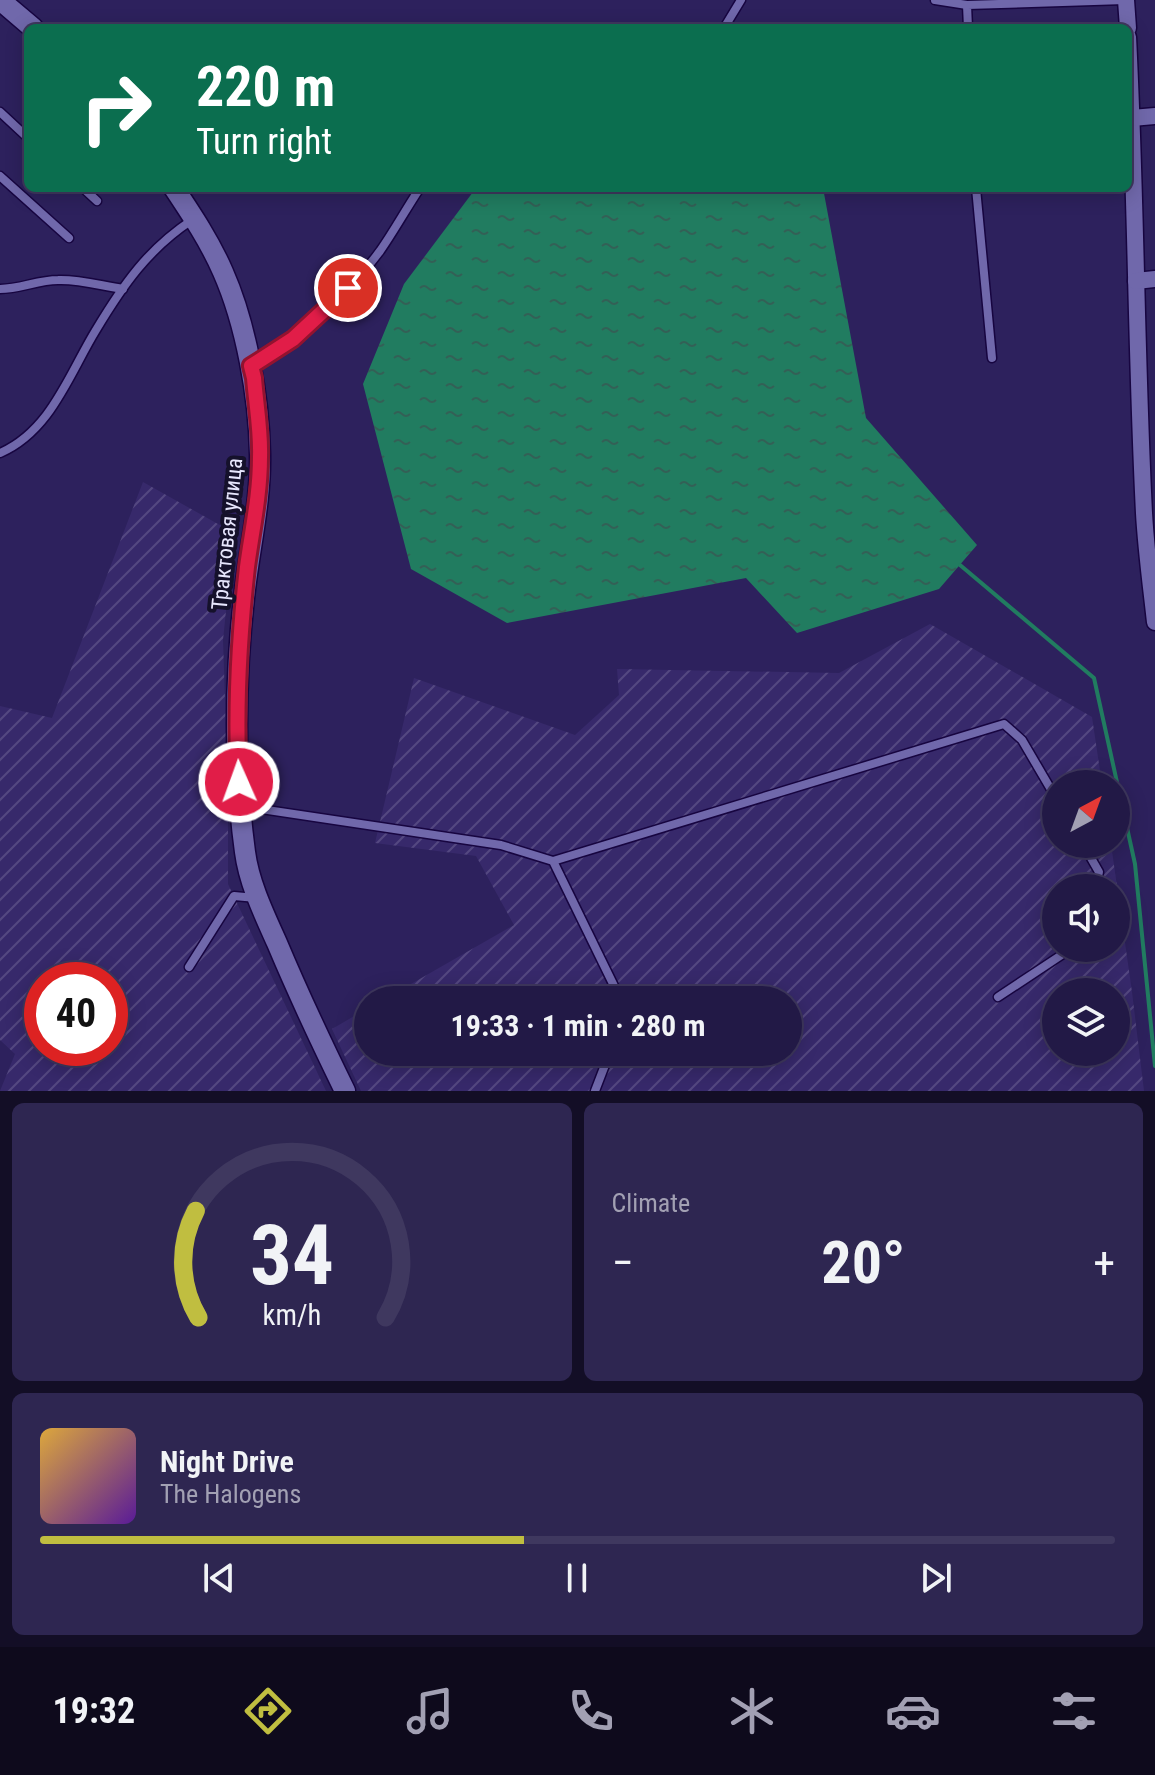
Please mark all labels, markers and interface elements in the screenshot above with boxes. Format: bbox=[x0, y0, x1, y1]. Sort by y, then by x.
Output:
text: 220 m bbox=[196, 54, 335, 120]
icon: right bbox=[64, 56, 168, 160]
text: Turn right bbox=[196, 121, 332, 163]
pin bbox=[314, 254, 382, 322]
icon: arrive bbox=[326, 266, 370, 310]
street label: Трактовая улица bbox=[207, 457, 247, 611]
position arrow bbox=[197, 740, 281, 824]
north arrow bbox=[1042, 770, 1130, 858]
map controls bbox=[1042, 770, 1130, 1066]
button: sound bbox=[1042, 874, 1130, 962]
speed limit sign: 40 bbox=[24, 962, 128, 1066]
button: layers bbox=[1042, 978, 1130, 1066]
text: 19:33 · 1 min · 280 m bbox=[451, 1008, 705, 1043]
text: Climate bbox=[612, 1188, 690, 1218]
text: 34 bbox=[250, 1207, 334, 1304]
text: 20° bbox=[821, 1227, 905, 1298]
text: − bbox=[612, 1237, 634, 1289]
text: + bbox=[1093, 1237, 1115, 1289]
text: km/h bbox=[262, 1298, 321, 1332]
text: Night Drive bbox=[160, 1444, 294, 1479]
text: The Halogens bbox=[160, 1479, 301, 1509]
icon: previous bbox=[197, 1556, 241, 1600]
icon: pause bbox=[555, 1556, 599, 1600]
icon: next bbox=[914, 1556, 958, 1600]
icon: directions bbox=[240, 1683, 296, 1739]
icon: music bbox=[402, 1683, 458, 1739]
icon: phone bbox=[563, 1683, 619, 1739]
icon: climate bbox=[724, 1683, 780, 1739]
icon: car bbox=[885, 1683, 941, 1739]
icon: filters bbox=[1046, 1683, 1102, 1739]
text: 19:32 bbox=[53, 1690, 135, 1732]

